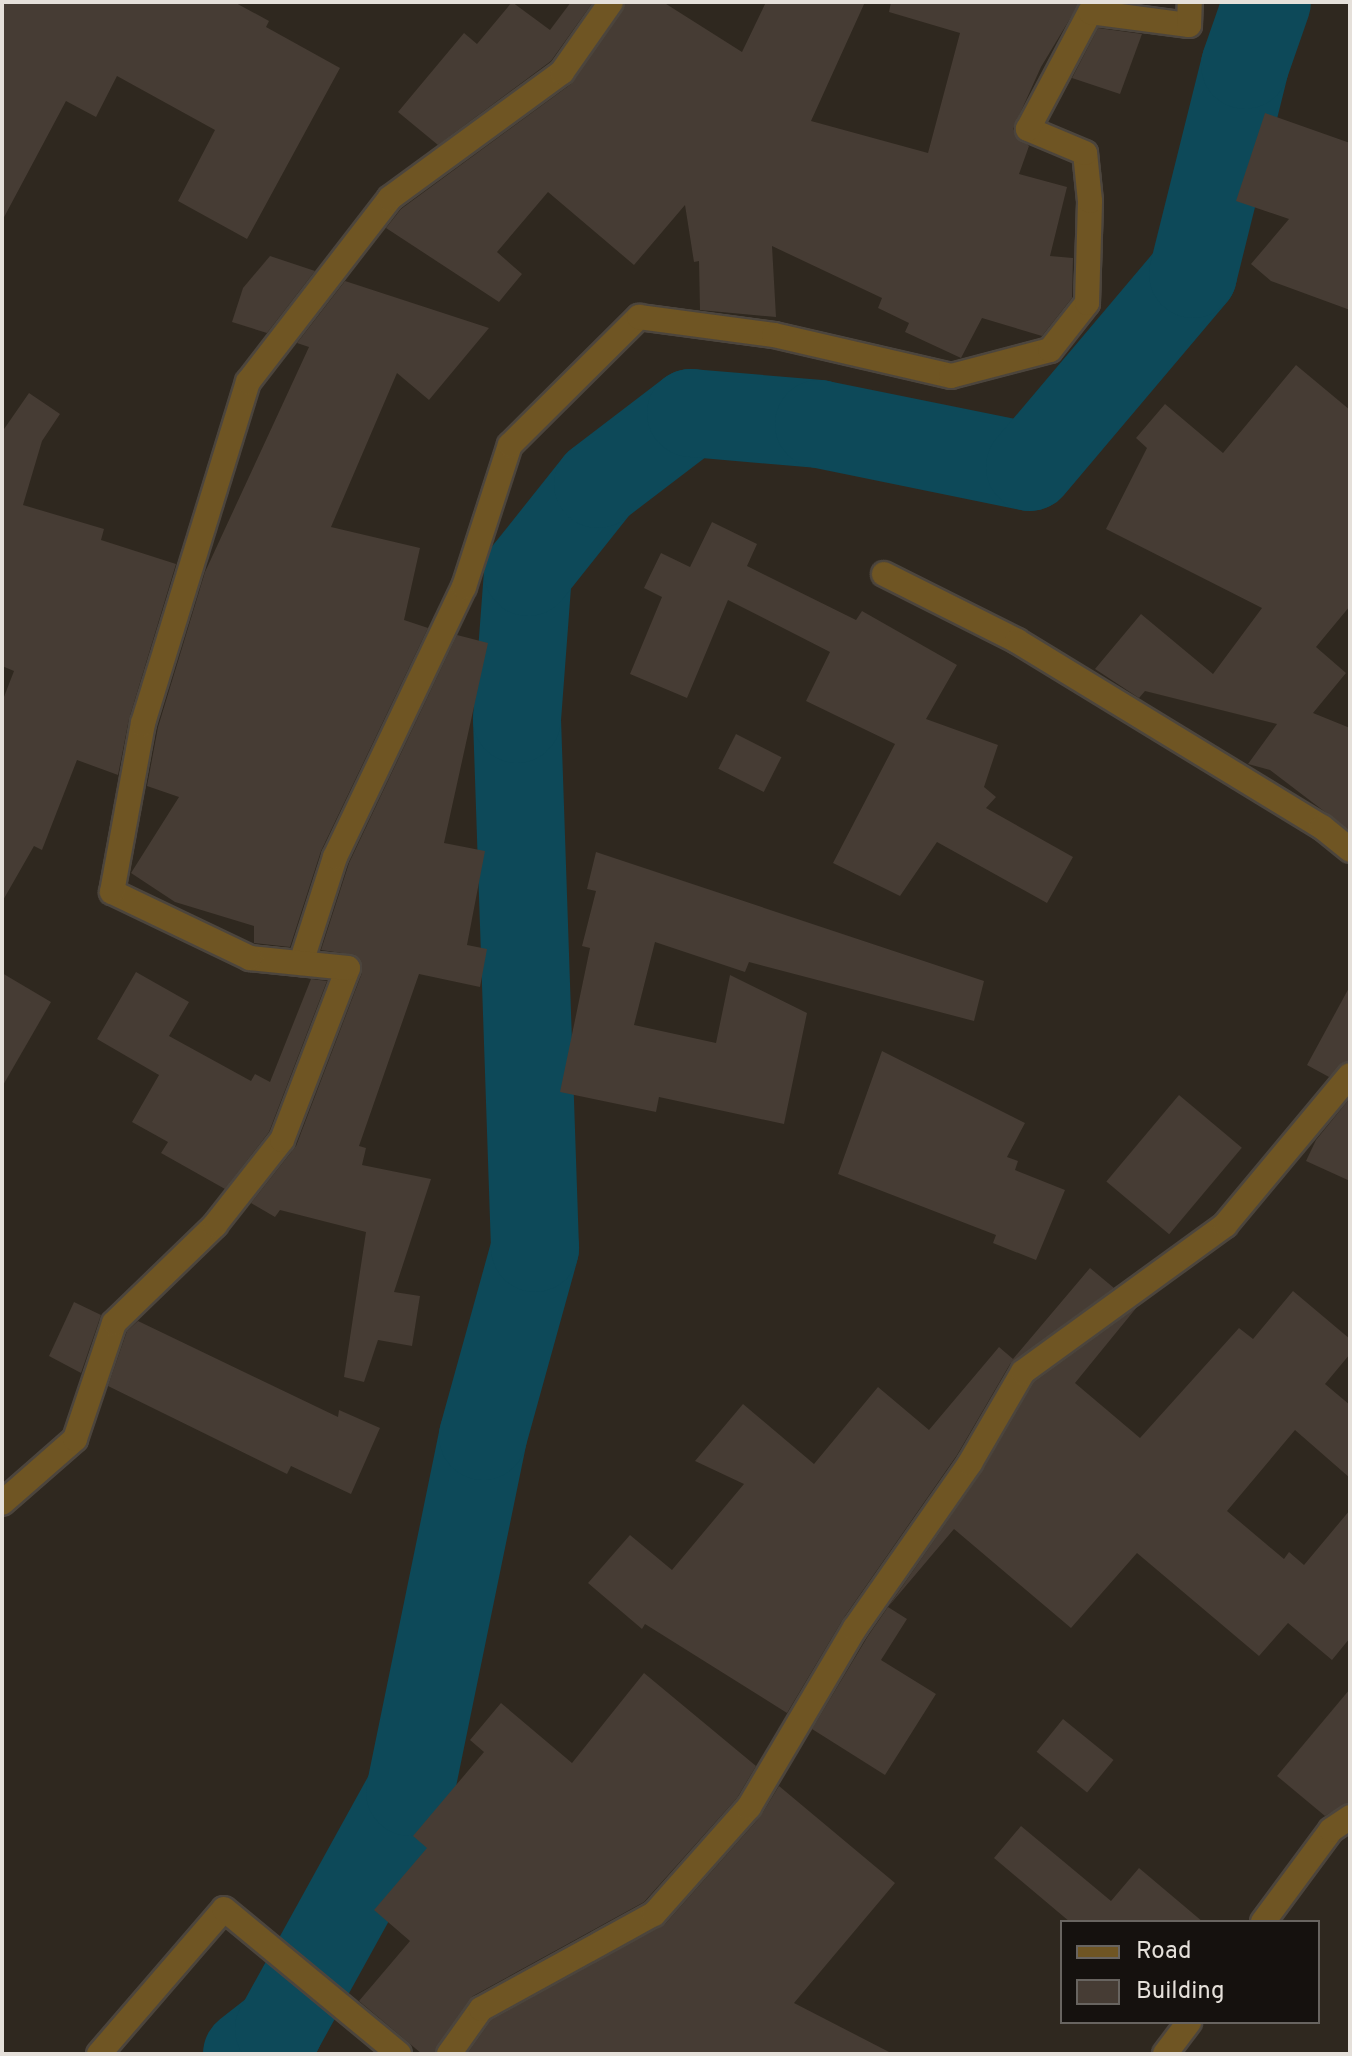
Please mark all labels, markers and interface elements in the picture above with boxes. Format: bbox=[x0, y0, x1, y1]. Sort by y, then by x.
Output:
legend bbox=[1060, 1920, 1320, 2024]
text: Road bbox=[1136, 1937, 1192, 1967]
text: Building bbox=[1136, 1977, 1225, 2007]

